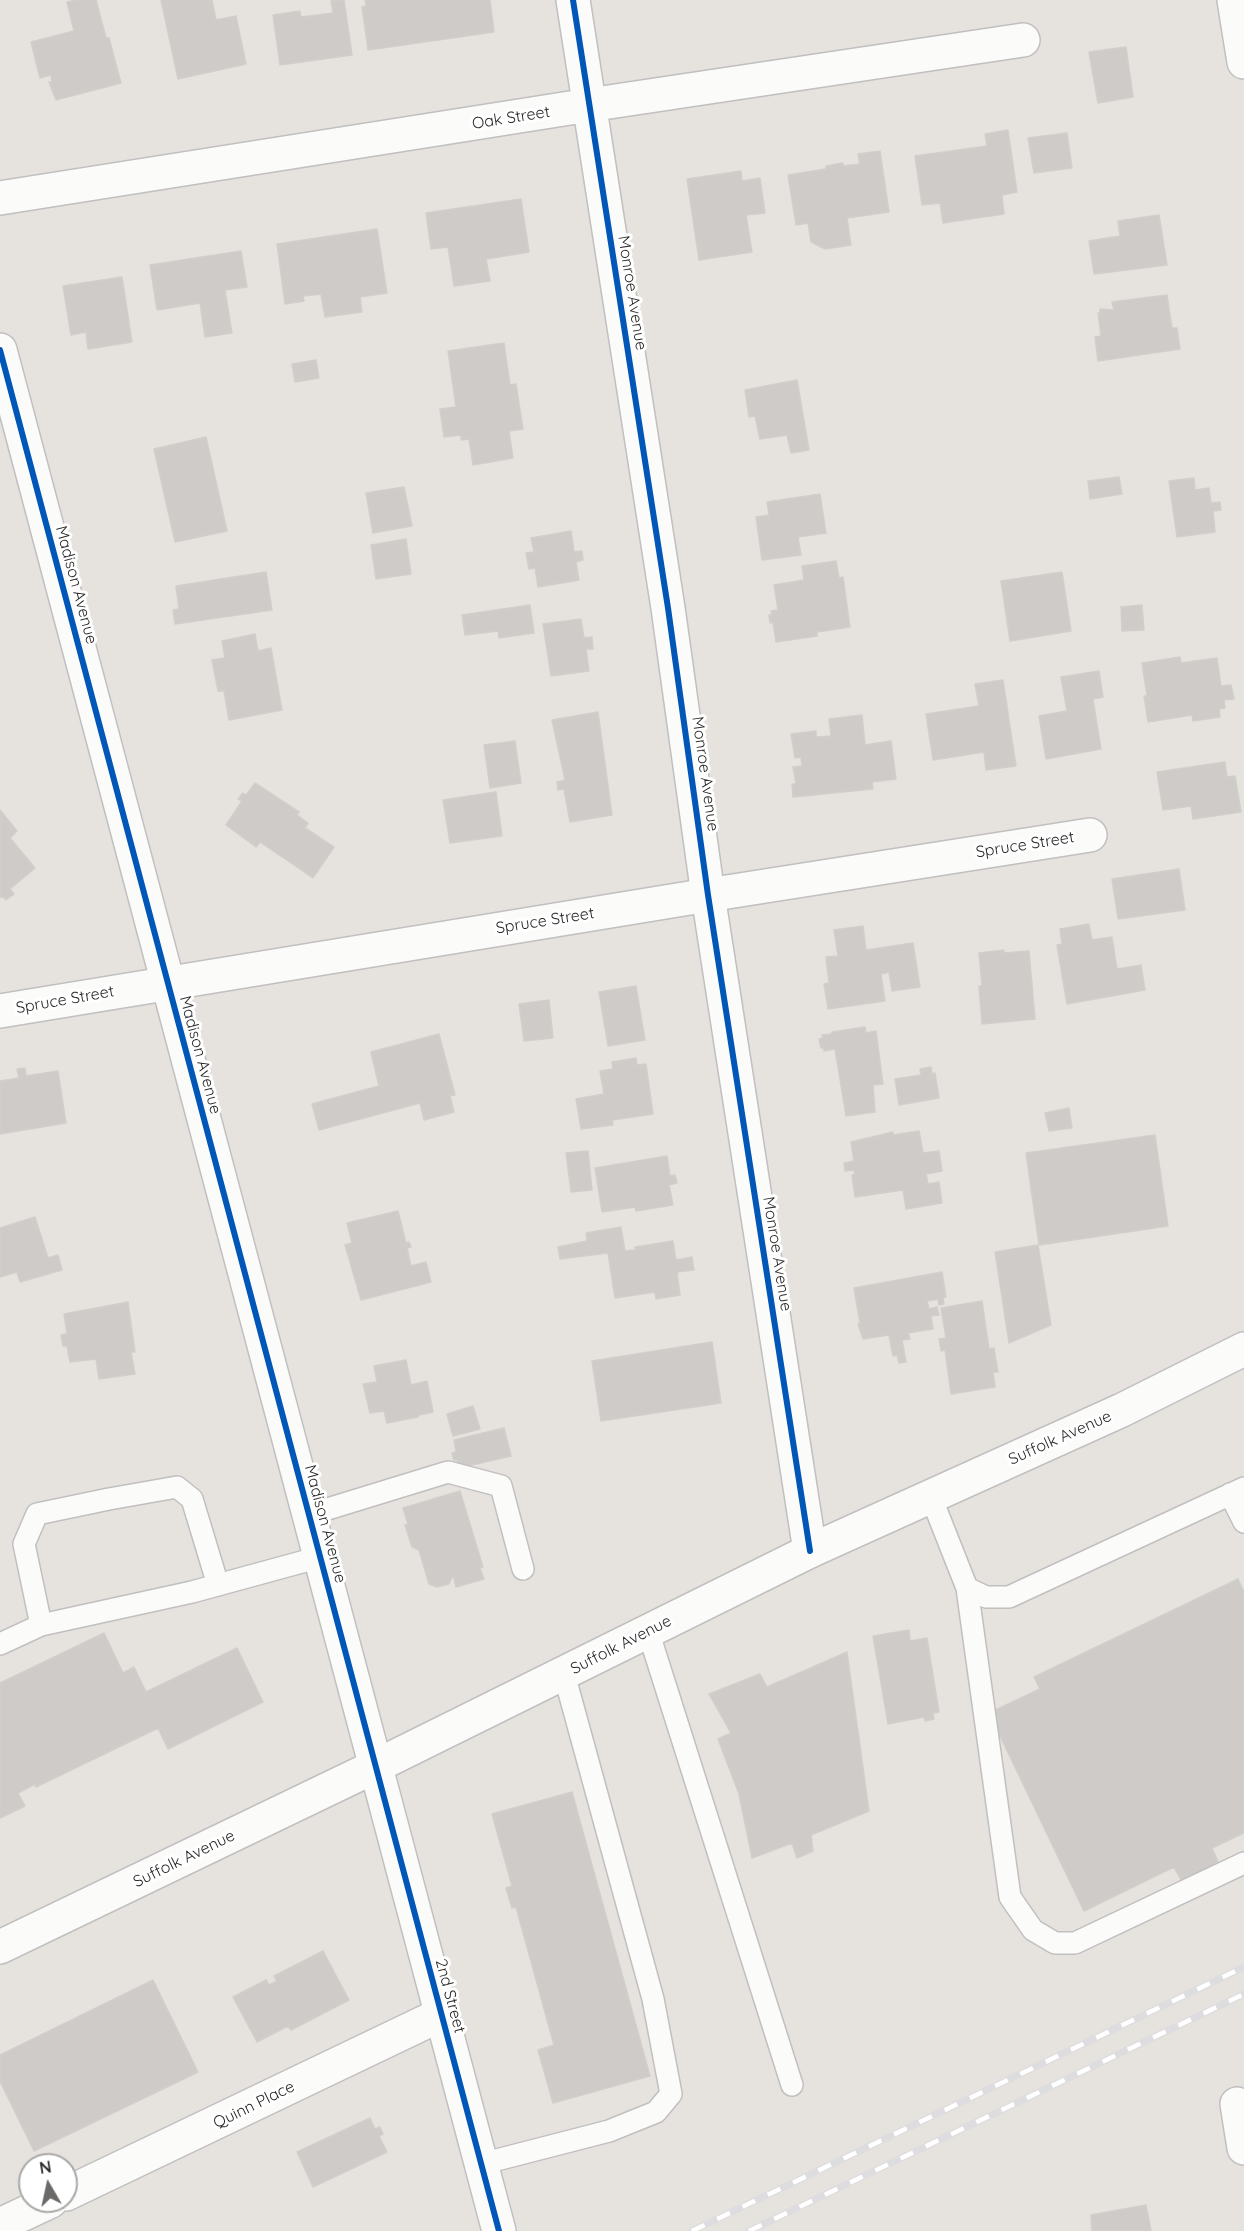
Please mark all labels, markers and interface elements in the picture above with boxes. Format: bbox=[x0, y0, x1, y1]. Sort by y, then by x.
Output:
street label: Oak Street bbox=[471, 102, 551, 134]
street label: Monroe Avenue bbox=[613, 234, 651, 352]
street label: Madison Avenue bbox=[51, 524, 101, 646]
street label: Monroe Avenue bbox=[687, 715, 723, 833]
street label: Spruce Street bbox=[974, 828, 1076, 862]
street label: Spruce Street bbox=[494, 904, 596, 938]
street label: Spruce Street bbox=[14, 982, 116, 1018]
street label: Madison Avenue bbox=[175, 994, 225, 1116]
street label: Monroe Avenue bbox=[758, 1195, 796, 1313]
street label: Suffolk Avenue bbox=[1006, 1407, 1114, 1469]
street label: Madison Avenue bbox=[300, 1463, 350, 1585]
street label: Suffolk Avenue bbox=[567, 1611, 675, 1679]
street label: Suffolk Avenue bbox=[130, 1826, 238, 1892]
street label: 2nd Street bbox=[431, 1957, 469, 2035]
street label: Quinn Place bbox=[210, 2077, 298, 2133]
north arrow bbox=[18, 2153, 78, 2213]
text: N bbox=[38, 2156, 53, 2178]

